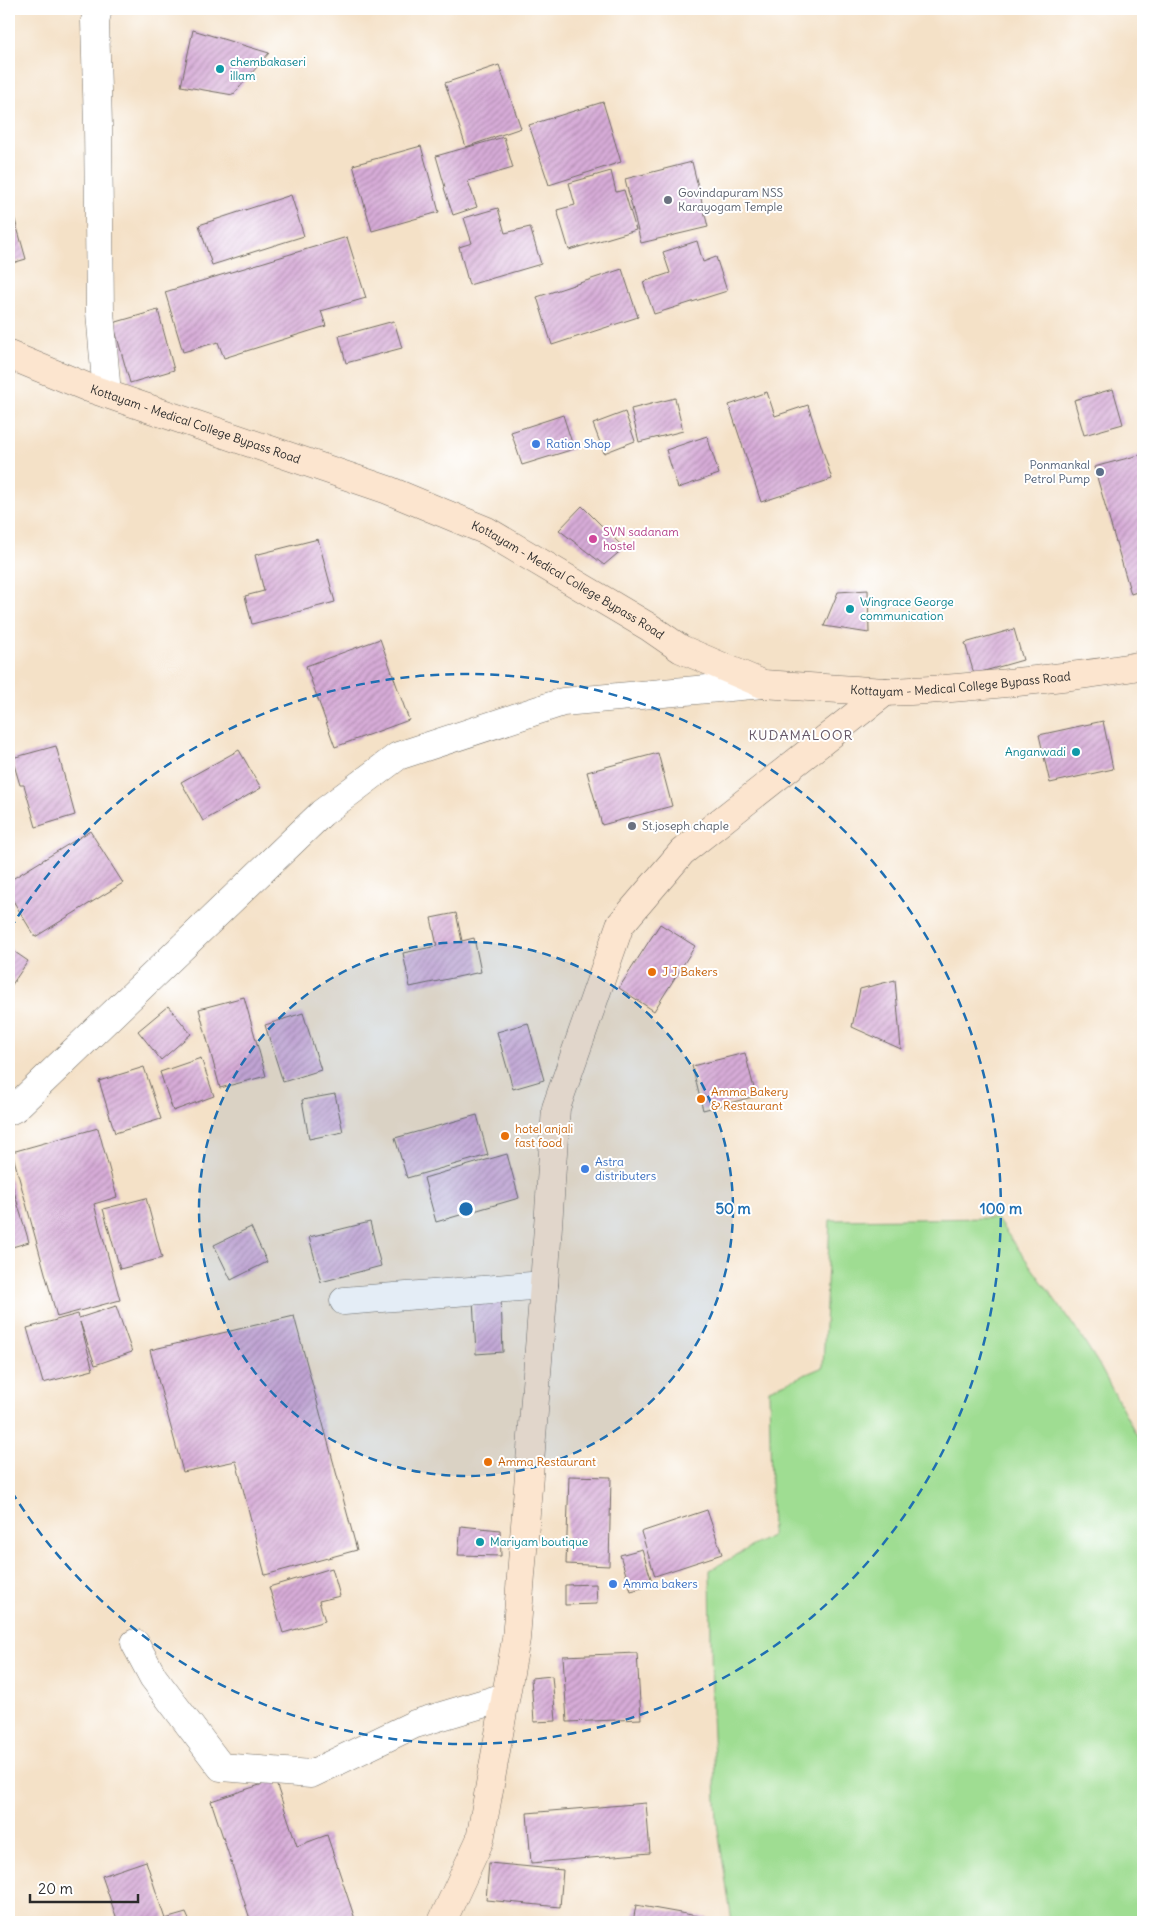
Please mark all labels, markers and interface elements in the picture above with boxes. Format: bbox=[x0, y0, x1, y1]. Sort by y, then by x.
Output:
place label: chembakaseri illam bbox=[230, 54, 306, 83]
marker: chembakaseri illam bbox=[214, 63, 226, 75]
place label: Govindapuram NSS Karayogam Temple bbox=[678, 185, 784, 214]
marker: Govindapuram NSS Karayogam Temple bbox=[662, 194, 674, 206]
street label: Kottayam - Medical College Bypass Road bbox=[89, 381, 303, 467]
place label: Ration Shop bbox=[546, 436, 611, 451]
marker: Ration Shop bbox=[530, 438, 542, 450]
place label: Ponmankal Petrol Pump bbox=[1024, 457, 1090, 486]
marker: Ponmankal Petrol Pump bbox=[1094, 466, 1106, 478]
street label: Kottayam - Medical College Bypass Road bbox=[469, 517, 667, 642]
place label: SVN sadanam hostel bbox=[603, 524, 679, 553]
marker: SVN sadanam hostel bbox=[587, 533, 599, 545]
place label: Wingrace George communication bbox=[860, 594, 954, 623]
marker: Wingrace George communication bbox=[844, 603, 856, 615]
street label: Kottayam - Medical College Bypass Road bbox=[850, 668, 1071, 699]
district label: KUDAMALOOR bbox=[748, 726, 854, 744]
place label: Anganwadi bbox=[1005, 744, 1066, 759]
marker: Anganwadi bbox=[1070, 746, 1082, 758]
place label: St.joseph chaple bbox=[642, 818, 729, 833]
marker: St.joseph chaple bbox=[626, 820, 638, 832]
place label: J J Bakers bbox=[662, 964, 718, 979]
marker: J J Bakers bbox=[646, 966, 658, 978]
place label: Amma Bakery & Restaurant bbox=[711, 1084, 788, 1113]
marker: Amma Bakery & Restaurant bbox=[695, 1093, 707, 1105]
place label: hotel anjali fast food bbox=[515, 1121, 573, 1150]
marker: hotel anjali fast food bbox=[499, 1130, 511, 1142]
place label: Astra distributers bbox=[595, 1154, 656, 1183]
marker: Astra distributers bbox=[579, 1163, 591, 1175]
text: 50 m bbox=[715, 1199, 751, 1218]
text: 100 m bbox=[980, 1199, 1022, 1218]
centre of rings bbox=[457, 1200, 475, 1218]
place label: Amma Restaurant bbox=[498, 1454, 596, 1469]
marker: Amma Restaurant bbox=[482, 1456, 494, 1468]
place label: Mariyam boutique bbox=[490, 1534, 588, 1549]
marker: Mariyam boutique bbox=[474, 1536, 486, 1548]
place label: Amma bakers bbox=[623, 1576, 698, 1591]
marker: Amma bakers bbox=[607, 1578, 619, 1590]
scale bar bbox=[30, 1871, 138, 1903]
text: 20 m bbox=[38, 1879, 73, 1898]

